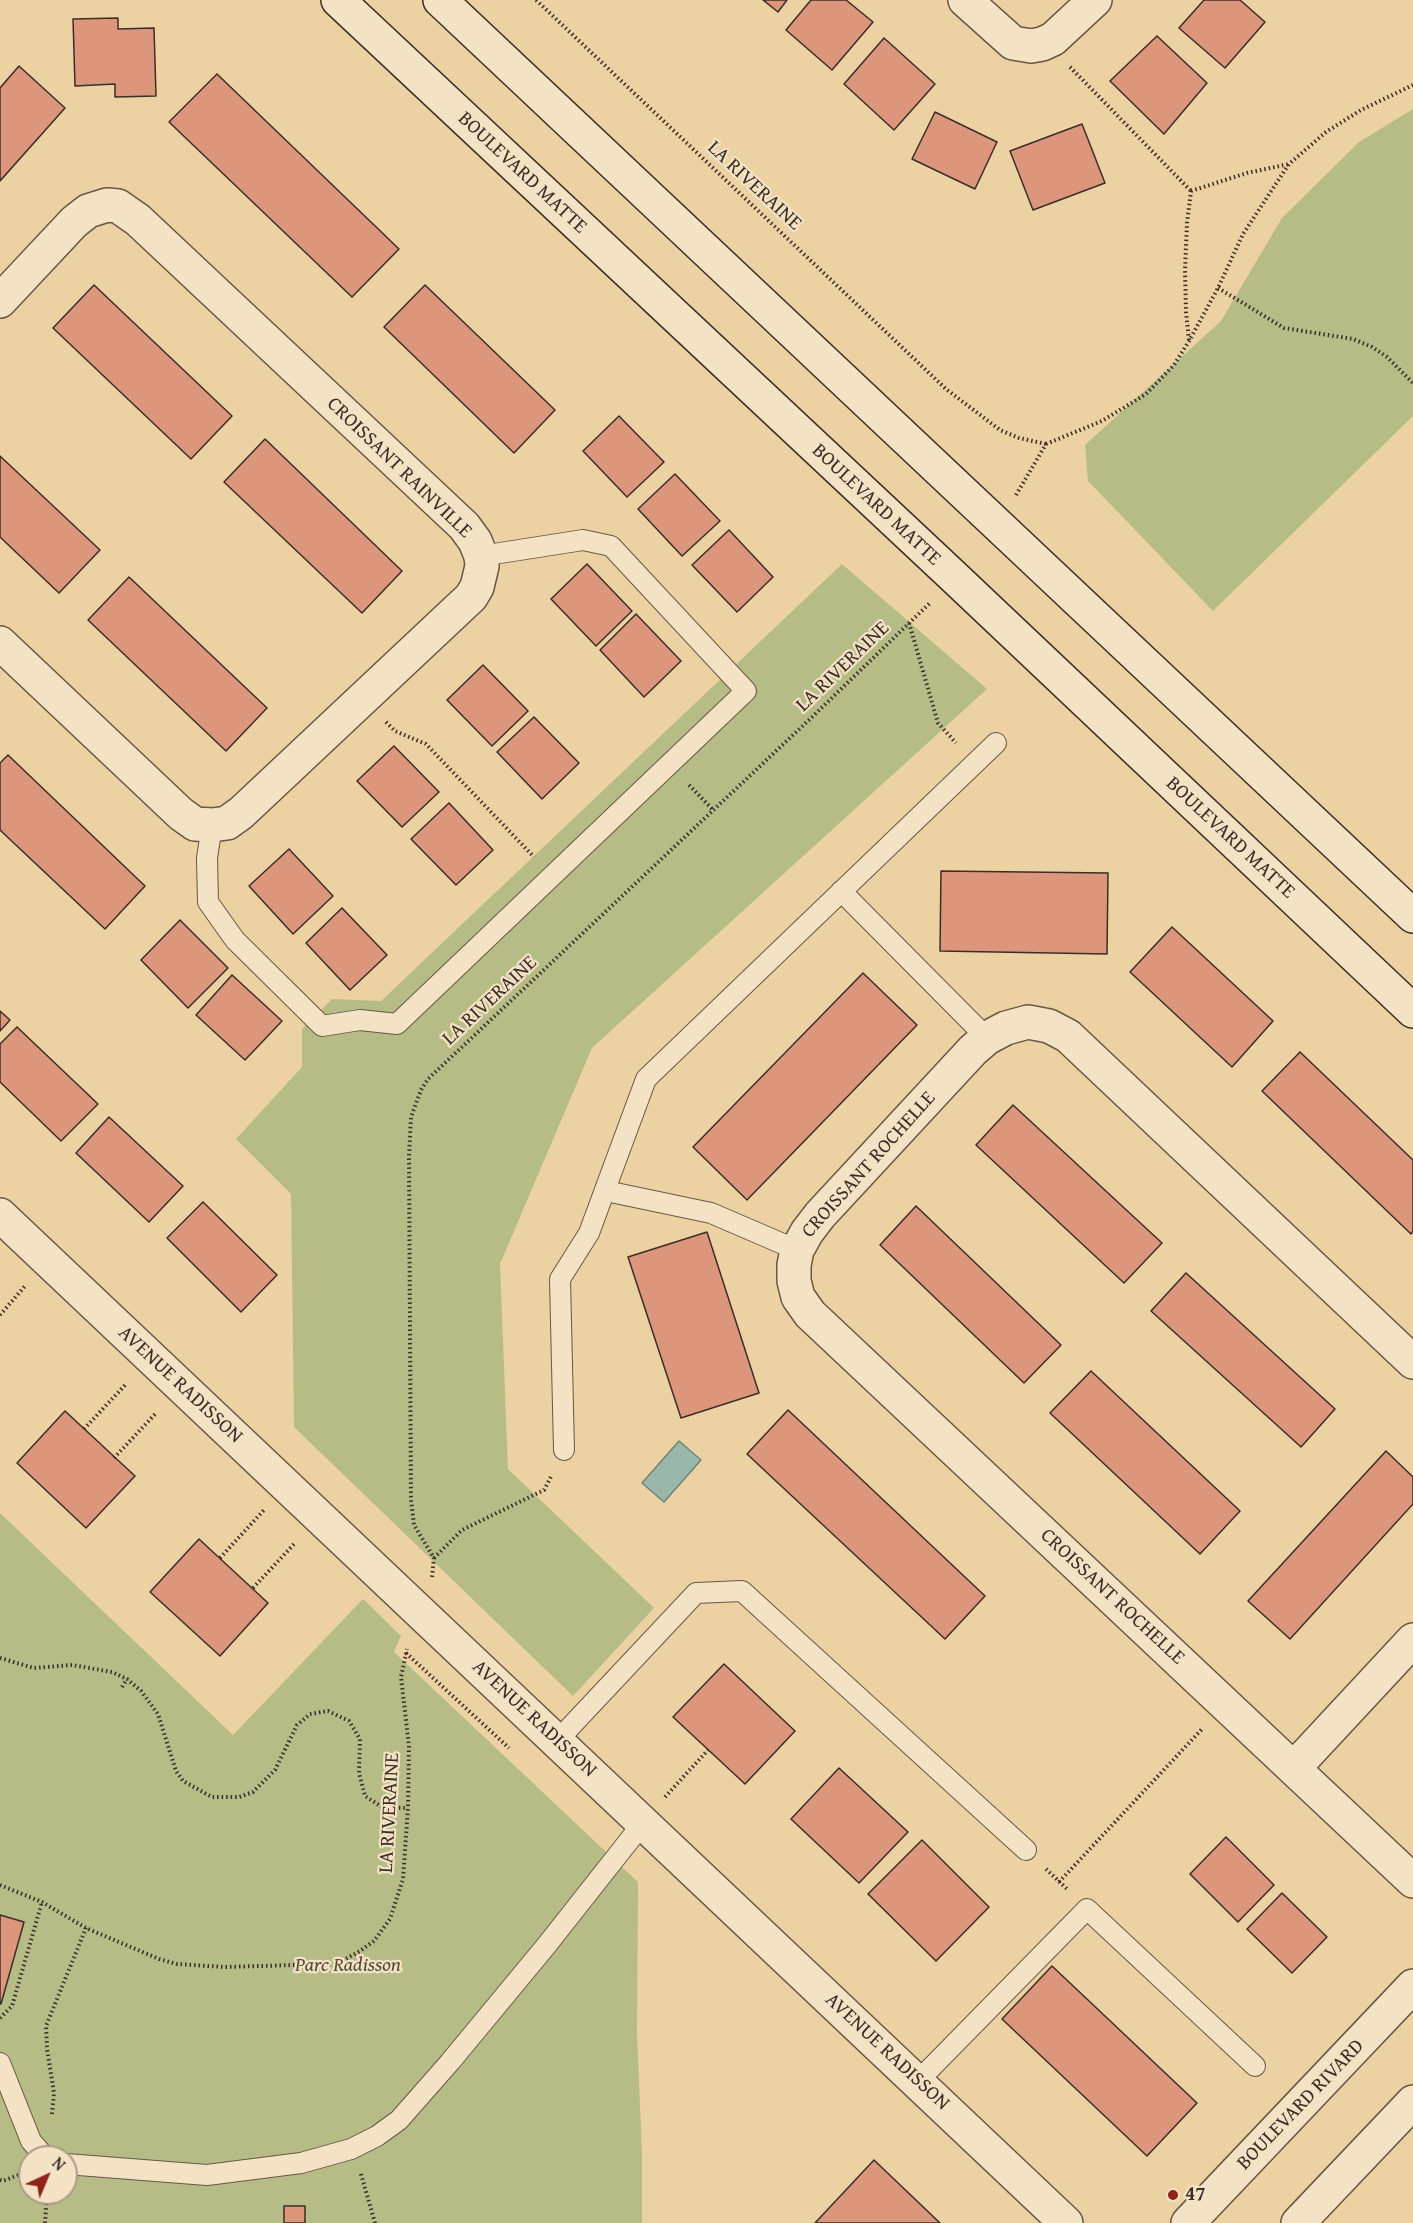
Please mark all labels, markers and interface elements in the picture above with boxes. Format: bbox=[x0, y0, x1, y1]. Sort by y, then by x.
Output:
street label: BOULEVARD MATTE bbox=[452, 107, 592, 239]
street label: LA RIVERAINE bbox=[702, 136, 806, 236]
street label: CROISSANT RAINVILLE bbox=[321, 392, 477, 544]
street label: BOULEVARD MATTE bbox=[806, 439, 946, 571]
street label: LA RIVERAINE bbox=[791, 617, 895, 717]
street label: BOULEVARD MATTE bbox=[1160, 772, 1300, 904]
street label: LA RIVERAINE bbox=[438, 951, 542, 1051]
street label: CROISSANT ROCHELLE bbox=[797, 1087, 941, 1243]
street label: AVENUE RADISSON bbox=[113, 1321, 247, 1449]
street label: CROISSANT ROCHELLE bbox=[1035, 1524, 1189, 1670]
street label: AVENUE RADISSON bbox=[467, 1655, 601, 1783]
street label: LA RIVERAINE bbox=[375, 1752, 405, 1874]
park label: Parc Radisson bbox=[295, 1954, 401, 1978]
street label: AVENUE RADISSON bbox=[820, 1988, 954, 2116]
street label: BOULEVARD RIVARD bbox=[1232, 2035, 1370, 2175]
north arrow bbox=[18, 2145, 78, 2205]
text: N bbox=[47, 2151, 71, 2176]
place label: 47 bbox=[1185, 2183, 1206, 2207]
marker: 47 bbox=[1166, 2188, 1180, 2202]

